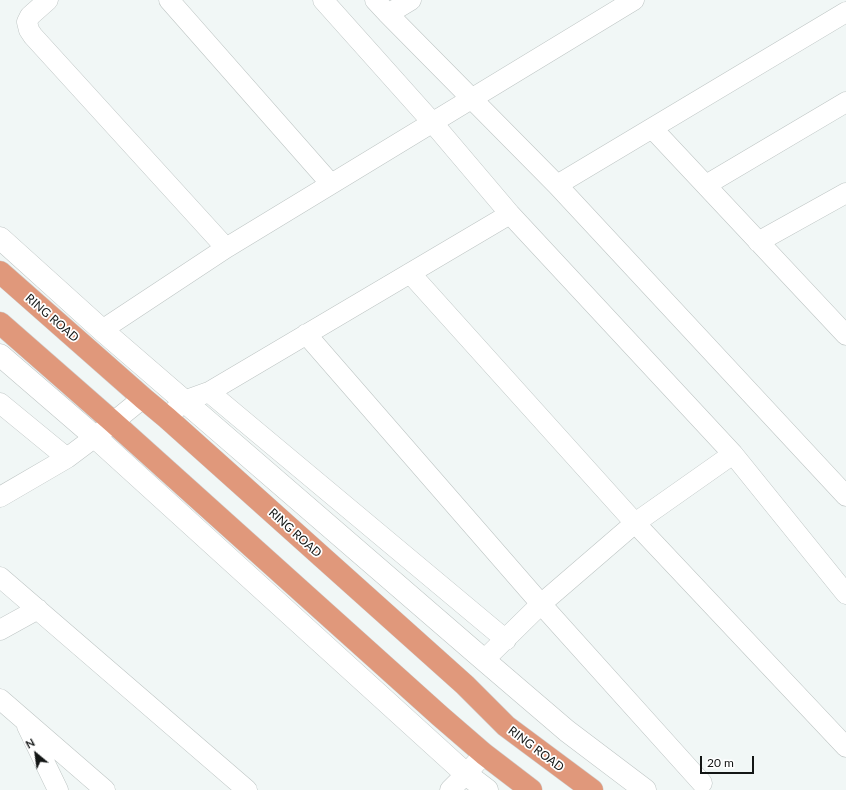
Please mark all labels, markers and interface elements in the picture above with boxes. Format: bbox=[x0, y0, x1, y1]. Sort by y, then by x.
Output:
street label: RING ROAD bbox=[22, 291, 82, 345]
street label: RING ROAD bbox=[266, 506, 324, 560]
street label: RING ROAD bbox=[505, 723, 567, 775]
north arrow bbox=[16, 734, 56, 774]
text: N bbox=[23, 735, 37, 751]
scale bar bbox=[702, 748, 756, 774]
text: 20 m bbox=[707, 755, 734, 770]

